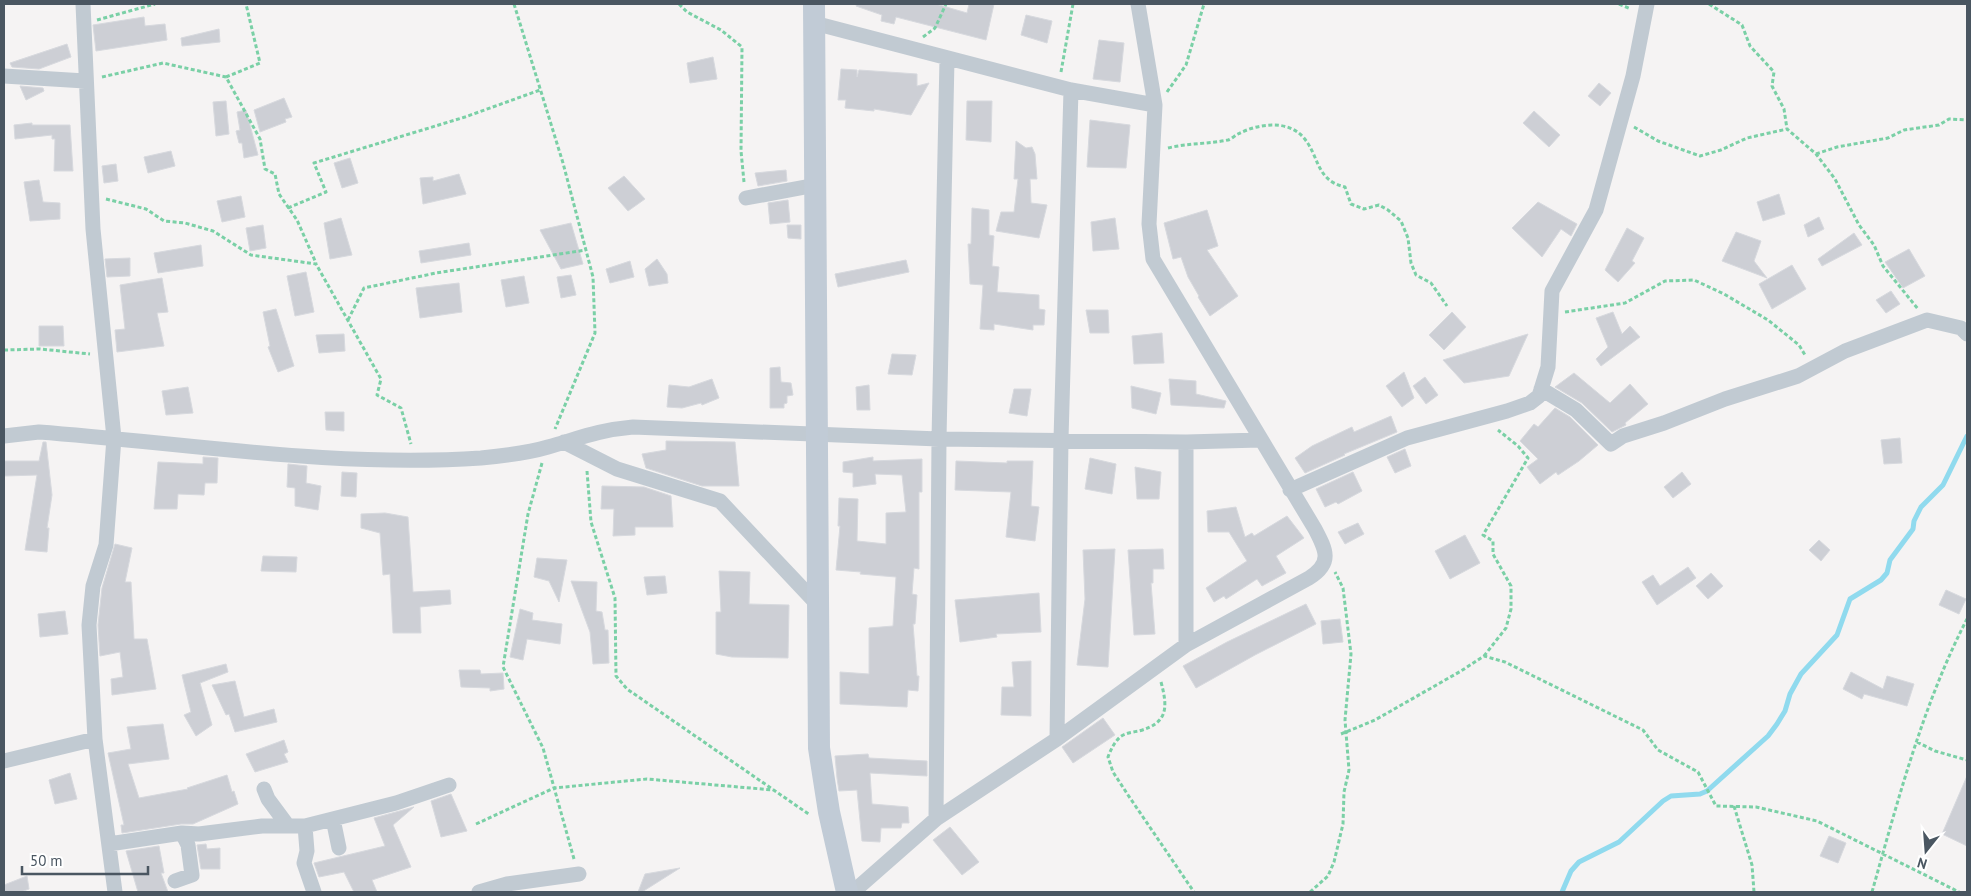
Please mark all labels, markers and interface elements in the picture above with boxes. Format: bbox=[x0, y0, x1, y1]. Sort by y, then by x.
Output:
north arrow bbox=[1901, 826, 1951, 876]
scale bar bbox=[22, 844, 149, 876]
text: 50 m bbox=[30, 851, 63, 870]
text: N bbox=[1915, 853, 1929, 873]

